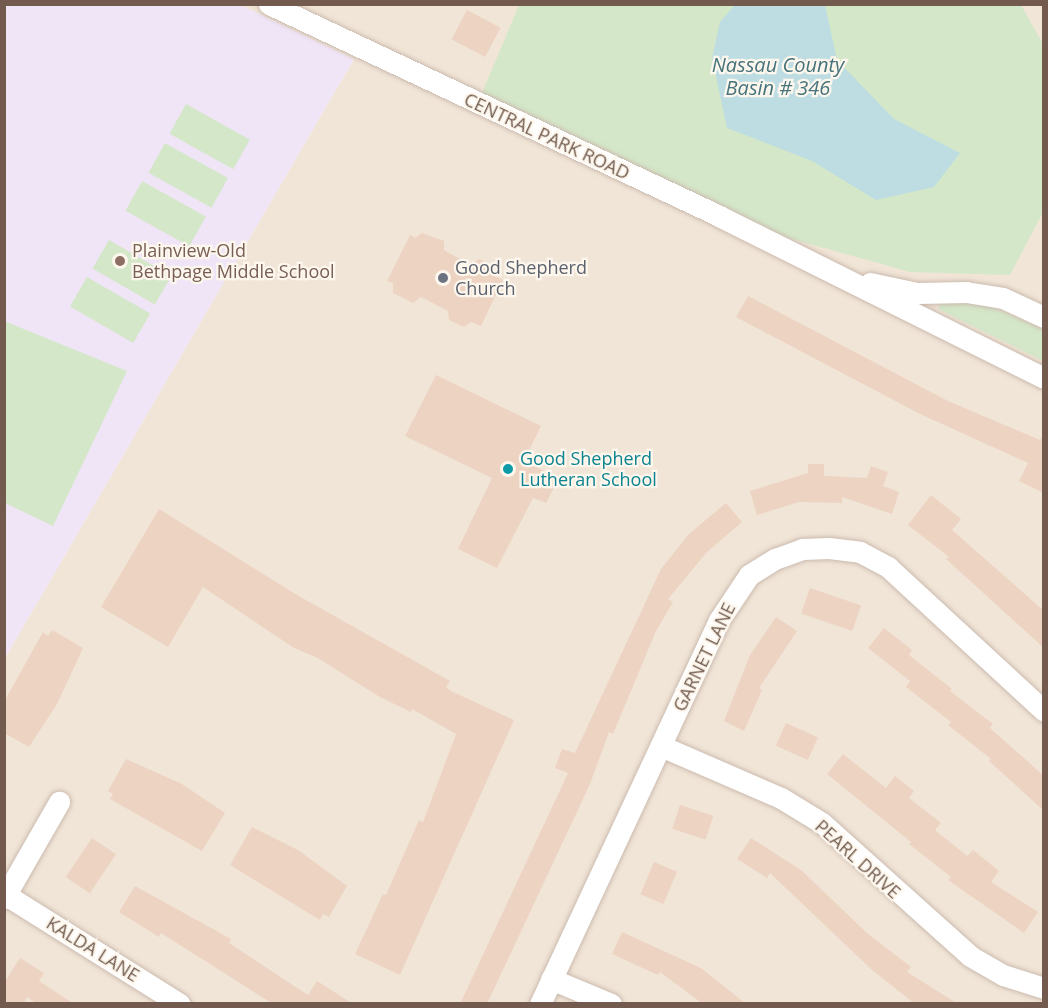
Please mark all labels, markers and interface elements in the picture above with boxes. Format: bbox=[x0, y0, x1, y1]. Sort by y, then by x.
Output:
water label: Nassau County Basin # 346 bbox=[712, 52, 844, 99]
street label: CENTRAL PARK ROAD bbox=[461, 88, 633, 184]
place label: Plainview-Old Bethpage Middle School bbox=[132, 240, 335, 282]
marker: Plainview-Old Bethpage Middle School bbox=[113, 254, 127, 268]
place label: Good Shepherd Church bbox=[455, 257, 587, 300]
marker: Good Shepherd Church bbox=[436, 271, 450, 285]
place label: Good Shepherd Lutheran School bbox=[520, 448, 657, 490]
marker: Good Shepherd Lutheran School bbox=[501, 462, 515, 476]
street label: GARNET LANE bbox=[668, 599, 740, 715]
street label: PEARL DRIVE bbox=[811, 815, 905, 903]
street label: KALDA LANE bbox=[43, 912, 143, 986]

